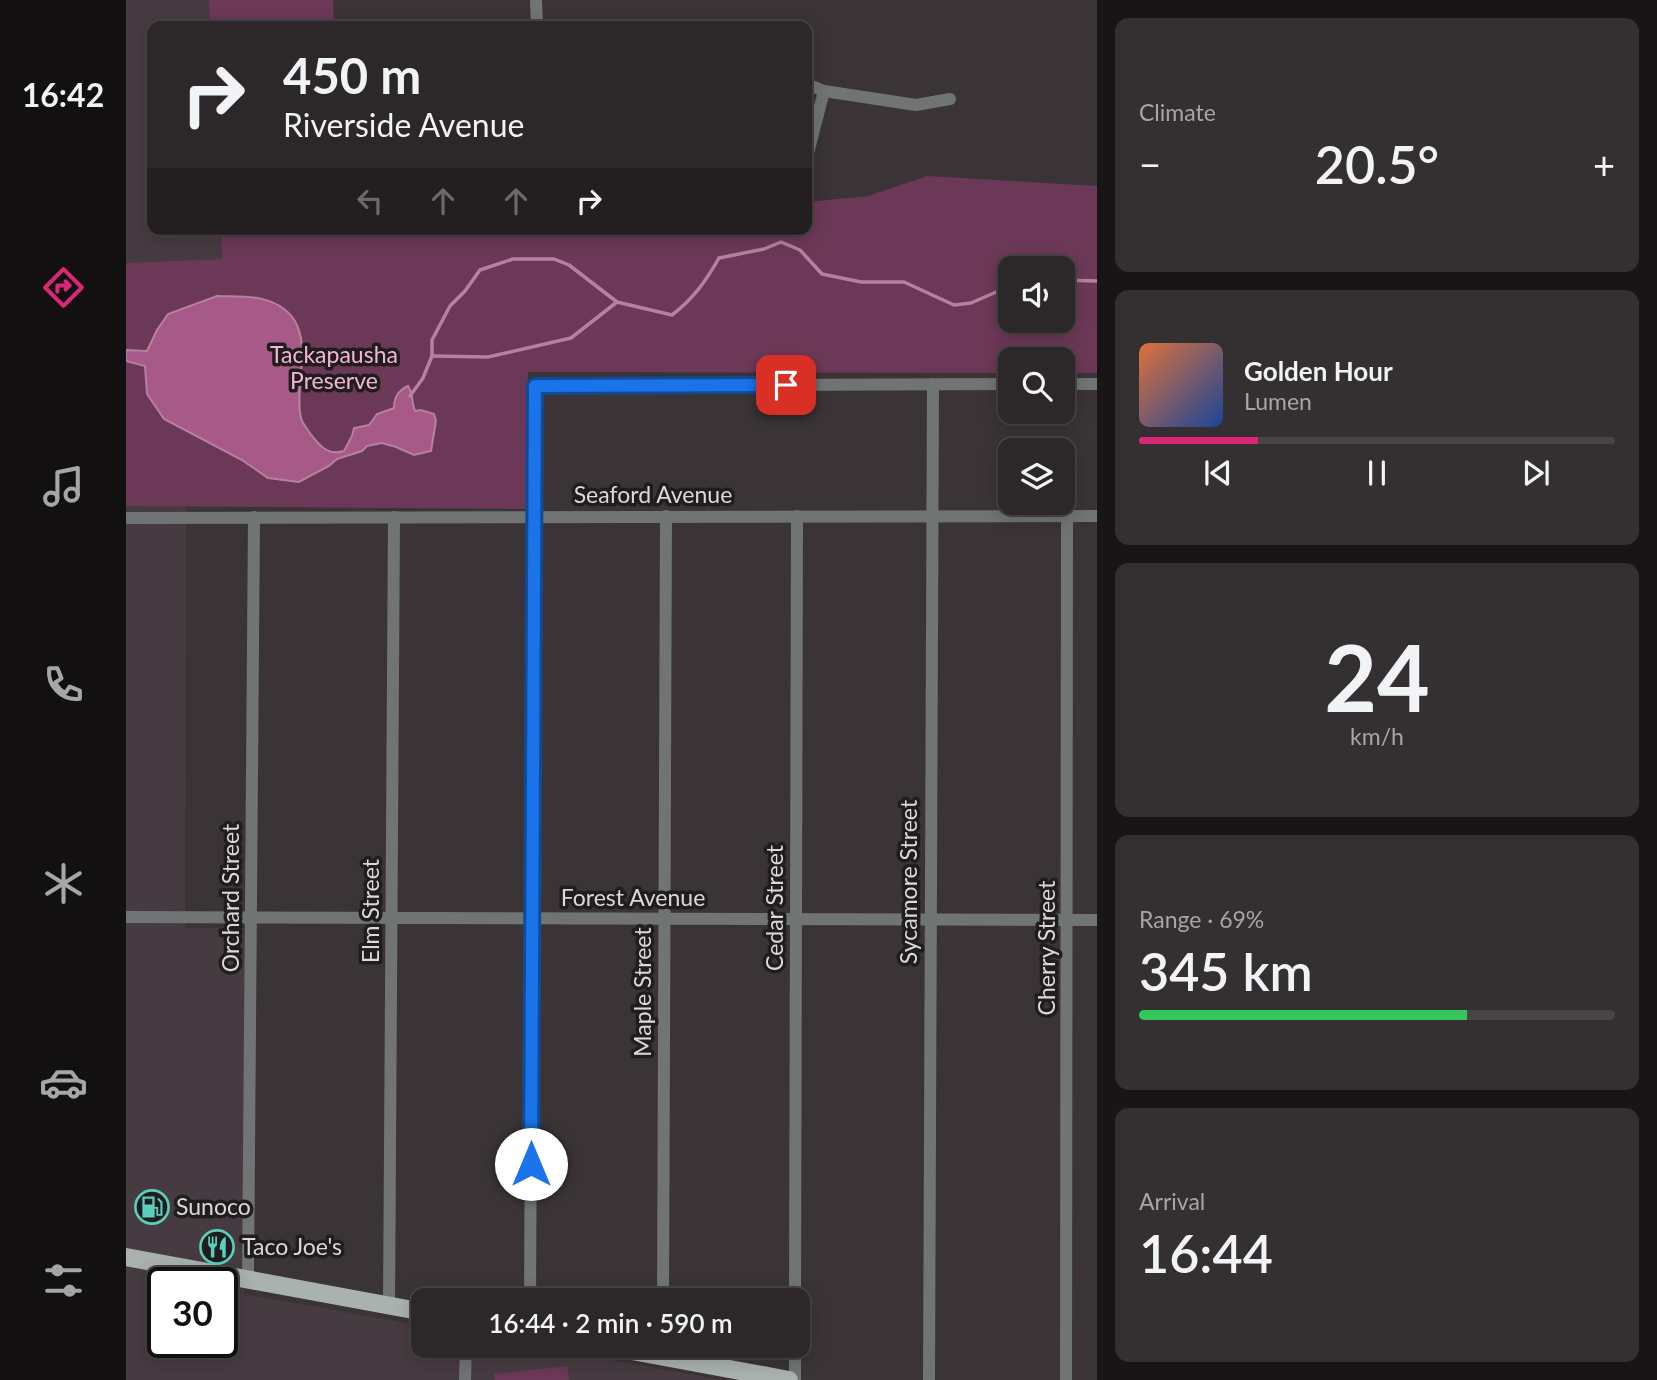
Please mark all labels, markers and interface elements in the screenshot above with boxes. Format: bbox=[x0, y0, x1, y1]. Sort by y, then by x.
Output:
text: 450 m bbox=[283, 46, 421, 104]
icon: right bbox=[168, 49, 259, 140]
text: 16:42 bbox=[22, 75, 104, 114]
text: Climate bbox=[1139, 98, 1216, 126]
text: Riverside Avenue bbox=[283, 105, 524, 144]
text: 20.5° bbox=[1315, 133, 1439, 195]
text: − bbox=[1139, 141, 1161, 187]
text: + bbox=[1593, 141, 1615, 187]
icon: left bbox=[351, 182, 389, 220]
icon: ahead bbox=[424, 182, 462, 220]
icon: ahead bbox=[497, 182, 535, 220]
icon: right bbox=[570, 182, 608, 220]
map controls bbox=[998, 256, 1075, 515]
button: sound bbox=[998, 256, 1075, 333]
icon: directions bbox=[39, 263, 88, 312]
park label: Tackapausha Preserve bbox=[270, 340, 398, 394]
button: search bbox=[998, 347, 1075, 424]
pin bbox=[756, 355, 816, 415]
text: Golden Hour bbox=[1244, 355, 1393, 387]
icon: arrive bbox=[767, 366, 805, 404]
text: Lumen bbox=[1244, 387, 1312, 415]
button: layers bbox=[998, 438, 1075, 515]
icon: previous bbox=[1199, 454, 1237, 492]
icon: pause bbox=[1358, 454, 1396, 492]
icon: next bbox=[1517, 454, 1555, 492]
icon: music bbox=[39, 462, 88, 511]
street label: Seaford Avenue bbox=[574, 480, 732, 508]
text: 24 bbox=[1324, 622, 1430, 731]
icon: phone bbox=[39, 660, 88, 709]
text: km/h bbox=[1350, 722, 1404, 750]
street label: Sycamore Street bbox=[894, 799, 922, 964]
street label: Orchard Street bbox=[216, 823, 244, 972]
street label: Cedar Street bbox=[760, 844, 788, 971]
street label: Elm Street bbox=[356, 858, 384, 963]
icon: climate bbox=[39, 859, 88, 908]
street label: Cherry Street bbox=[1032, 880, 1060, 1015]
street label: Forest Avenue bbox=[561, 883, 705, 911]
text: Range · 69% bbox=[1139, 905, 1264, 933]
street label: Maple Street bbox=[628, 927, 656, 1057]
text: 345 km bbox=[1139, 940, 1313, 1002]
icon: car bbox=[39, 1058, 88, 1107]
position arrow bbox=[494, 1127, 568, 1201]
text: Arrival bbox=[1139, 1187, 1205, 1215]
fuel station icon: Sunoco bbox=[133, 1188, 171, 1226]
place label: Sunoco bbox=[176, 1192, 251, 1220]
text: 16:44 bbox=[1139, 1222, 1273, 1284]
restaurant icon: Taco Joe's bbox=[198, 1228, 236, 1266]
place label: Taco Joe's bbox=[242, 1232, 342, 1260]
icon: filters bbox=[39, 1256, 88, 1305]
speed limit sign: 30 bbox=[147, 1267, 238, 1358]
text: 16:44 · 2 min · 590 m bbox=[488, 1307, 733, 1339]

